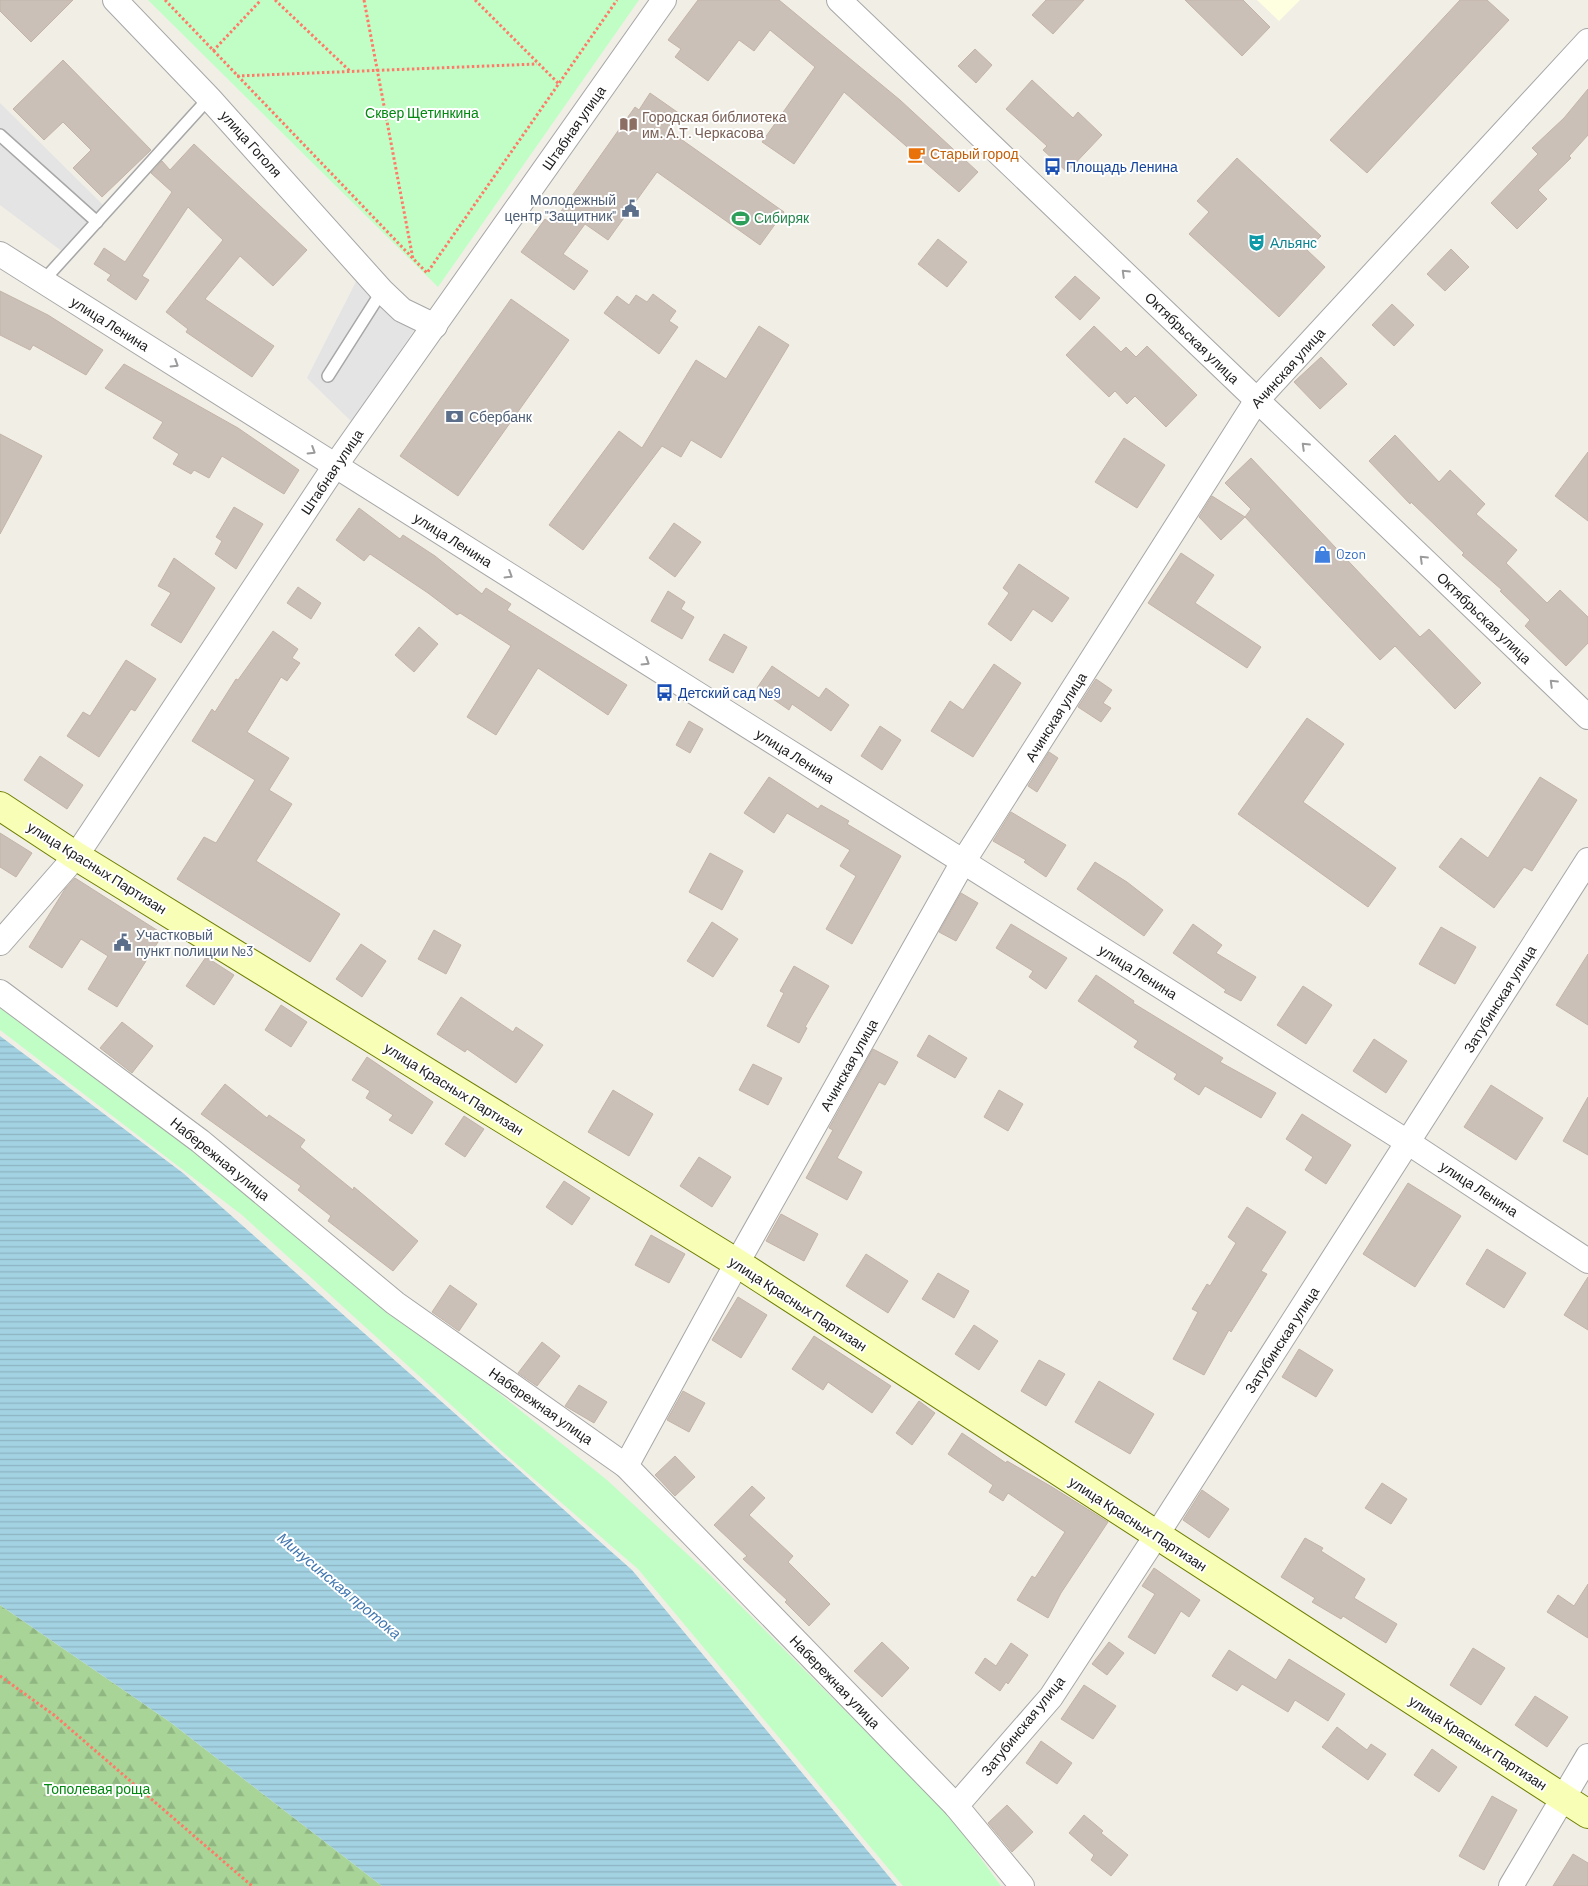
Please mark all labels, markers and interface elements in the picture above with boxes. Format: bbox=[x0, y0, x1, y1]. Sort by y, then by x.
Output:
street label: Штабная улица bbox=[538, 82, 609, 173]
park label: Сквер Щетинкина bbox=[365, 104, 479, 121]
street label: улица Гоголя bbox=[217, 107, 286, 180]
place label: Городская библиотека им. А.Т. Черкасова bbox=[642, 108, 787, 141]
library icon: Городская библиотека им. А.Т. Черкасова bbox=[618, 115, 638, 135]
cafe icon: Старый город bbox=[906, 144, 926, 164]
place label: Старый город bbox=[930, 145, 1019, 162]
bus stop icon: Площадь Ленина bbox=[1042, 157, 1062, 177]
place label: Площадь Ленина bbox=[1066, 158, 1178, 175]
place label: Молодежный центр "Защитник" bbox=[505, 191, 616, 224]
public building icon: Молодежный центр "Защитник" bbox=[620, 198, 640, 218]
sports icon: Сибиряк bbox=[730, 208, 750, 228]
place label: Сибиряк bbox=[754, 209, 810, 226]
theatre icon: Альянс bbox=[1246, 233, 1266, 253]
place label: Альянс bbox=[1270, 234, 1317, 251]
one-way arrow bbox=[1121, 270, 1130, 279]
street label: Октябрьская улица bbox=[1142, 288, 1243, 387]
street label: улица Ленина bbox=[68, 293, 153, 355]
street label: Ачинская улица bbox=[1247, 324, 1328, 411]
one-way arrow bbox=[169, 358, 178, 368]
bank icon: Сбербанк bbox=[445, 407, 465, 427]
place label: Сбербанк bbox=[469, 408, 533, 425]
street label: Штабная улица bbox=[297, 426, 367, 518]
one-way arrow bbox=[1302, 443, 1311, 452]
one-way arrow bbox=[306, 445, 316, 454]
street label: улица Ленина bbox=[411, 509, 496, 571]
shop icon: Ozon bbox=[1312, 544, 1332, 564]
place label: Ozon bbox=[1336, 545, 1366, 562]
one-way arrow bbox=[1419, 556, 1428, 565]
street label: Октябрьская улица bbox=[1434, 568, 1535, 667]
one-way arrow bbox=[503, 569, 512, 578]
one-way arrow bbox=[640, 656, 650, 665]
street label: Ачинская улица bbox=[1021, 669, 1090, 765]
one-way arrow bbox=[1549, 680, 1558, 689]
bus stop icon: Детский сад №9 bbox=[654, 683, 674, 703]
place label: Детский сад №9 bbox=[678, 684, 781, 701]
street label: улица Ленина bbox=[753, 725, 838, 787]
street label: улица Красных Партизан bbox=[24, 818, 170, 917]
place label: Участковый пункт полиции №3 bbox=[136, 926, 254, 959]
public building icon: Участковый пункт полиции №3 bbox=[112, 933, 132, 953]
street label: улица Ленина bbox=[1096, 941, 1181, 1003]
street label: Затубинская улица bbox=[1460, 942, 1540, 1056]
street label: Ачинская улица bbox=[816, 1016, 881, 1114]
street label: улица Красных Партизан bbox=[381, 1039, 527, 1138]
street label: Набережная улица bbox=[167, 1113, 274, 1204]
street label: улица Ленина bbox=[1437, 1157, 1522, 1220]
street label: улица Красных Партизан bbox=[726, 1253, 870, 1355]
street label: Затубинская улица bbox=[1241, 1283, 1322, 1396]
street label: Набережная улица bbox=[486, 1363, 597, 1448]
street label: улица Красных Партизан bbox=[1066, 1473, 1210, 1575]
water label: Минусинская протока bbox=[274, 1528, 405, 1642]
street label: Набережная улица bbox=[787, 1632, 884, 1732]
street label: Затубинская улица bbox=[977, 1672, 1068, 1779]
street label: улица Красных Партизан bbox=[1406, 1692, 1550, 1794]
park label: Тополевая роща bbox=[44, 1780, 151, 1797]

